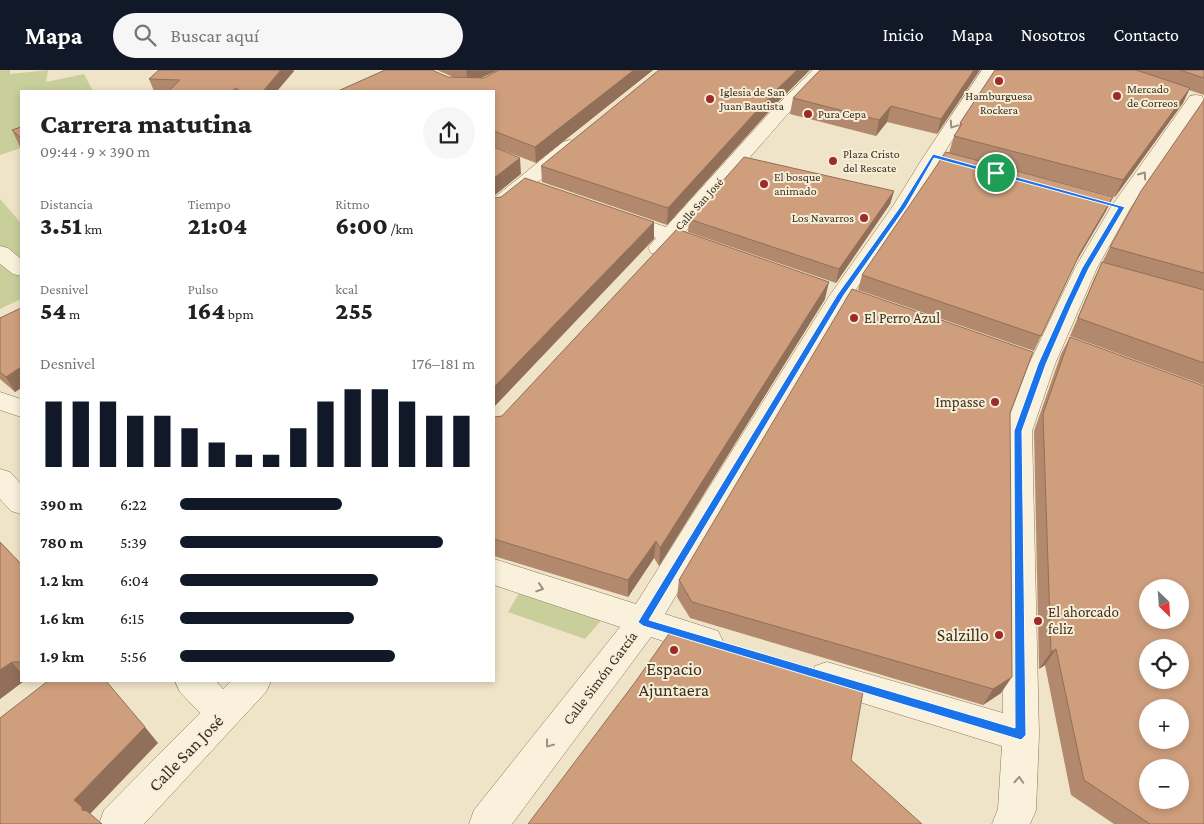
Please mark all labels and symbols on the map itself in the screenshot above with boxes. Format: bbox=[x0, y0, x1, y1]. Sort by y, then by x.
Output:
marker: Hamburguesa Rockera bbox=[993, 75, 1005, 87]
place label: Mercado de Correos bbox=[1127, 82, 1178, 110]
place label: Iglesia de San Juan Bautista bbox=[719, 85, 786, 113]
place label: Hamburguesa Rockera bbox=[965, 89, 1033, 117]
marker: Mercado de Correos bbox=[1111, 90, 1123, 102]
marker: Iglesia de San Juan Bautista bbox=[704, 93, 716, 105]
place label: Pura Cepa bbox=[818, 107, 867, 121]
marker: Pura Cepa bbox=[802, 108, 814, 120]
one-way arrow bbox=[950, 120, 960, 129]
place label: Plaza Cristo del Rescate bbox=[843, 147, 900, 175]
pin bbox=[975, 152, 1017, 194]
marker: Plaza Cristo del Rescate bbox=[827, 155, 839, 167]
place label: El bosque animado bbox=[774, 170, 821, 198]
one-way arrow bbox=[1137, 172, 1146, 181]
street label: Calle San José bbox=[672, 175, 726, 233]
marker: El bosque animado bbox=[758, 178, 770, 190]
place label: Los Navarros bbox=[792, 211, 854, 225]
marker: Los Navarros bbox=[858, 212, 870, 224]
place label: El Perro Azul bbox=[864, 310, 940, 326]
marker: El Perro Azul bbox=[848, 312, 860, 324]
place label: Impasse bbox=[935, 394, 985, 411]
marker: Impasse bbox=[989, 396, 1001, 408]
north arrow bbox=[1139, 579, 1189, 629]
one-way arrow bbox=[535, 582, 544, 592]
place label: El ahorcado feliz bbox=[1048, 604, 1119, 637]
marker: El ahorcado feliz bbox=[1032, 615, 1044, 627]
place label: Salzillo bbox=[937, 625, 989, 645]
street label: Calle Simón García bbox=[560, 628, 640, 728]
marker: Salzillo bbox=[993, 629, 1005, 641]
marker: Espacio Ajuntaera bbox=[668, 644, 680, 656]
place label: Espacio Ajuntaera bbox=[639, 659, 709, 701]
street label: Calle San José bbox=[145, 711, 228, 795]
one-way arrow bbox=[547, 738, 555, 747]
one-way arrow bbox=[1013, 776, 1024, 784]

